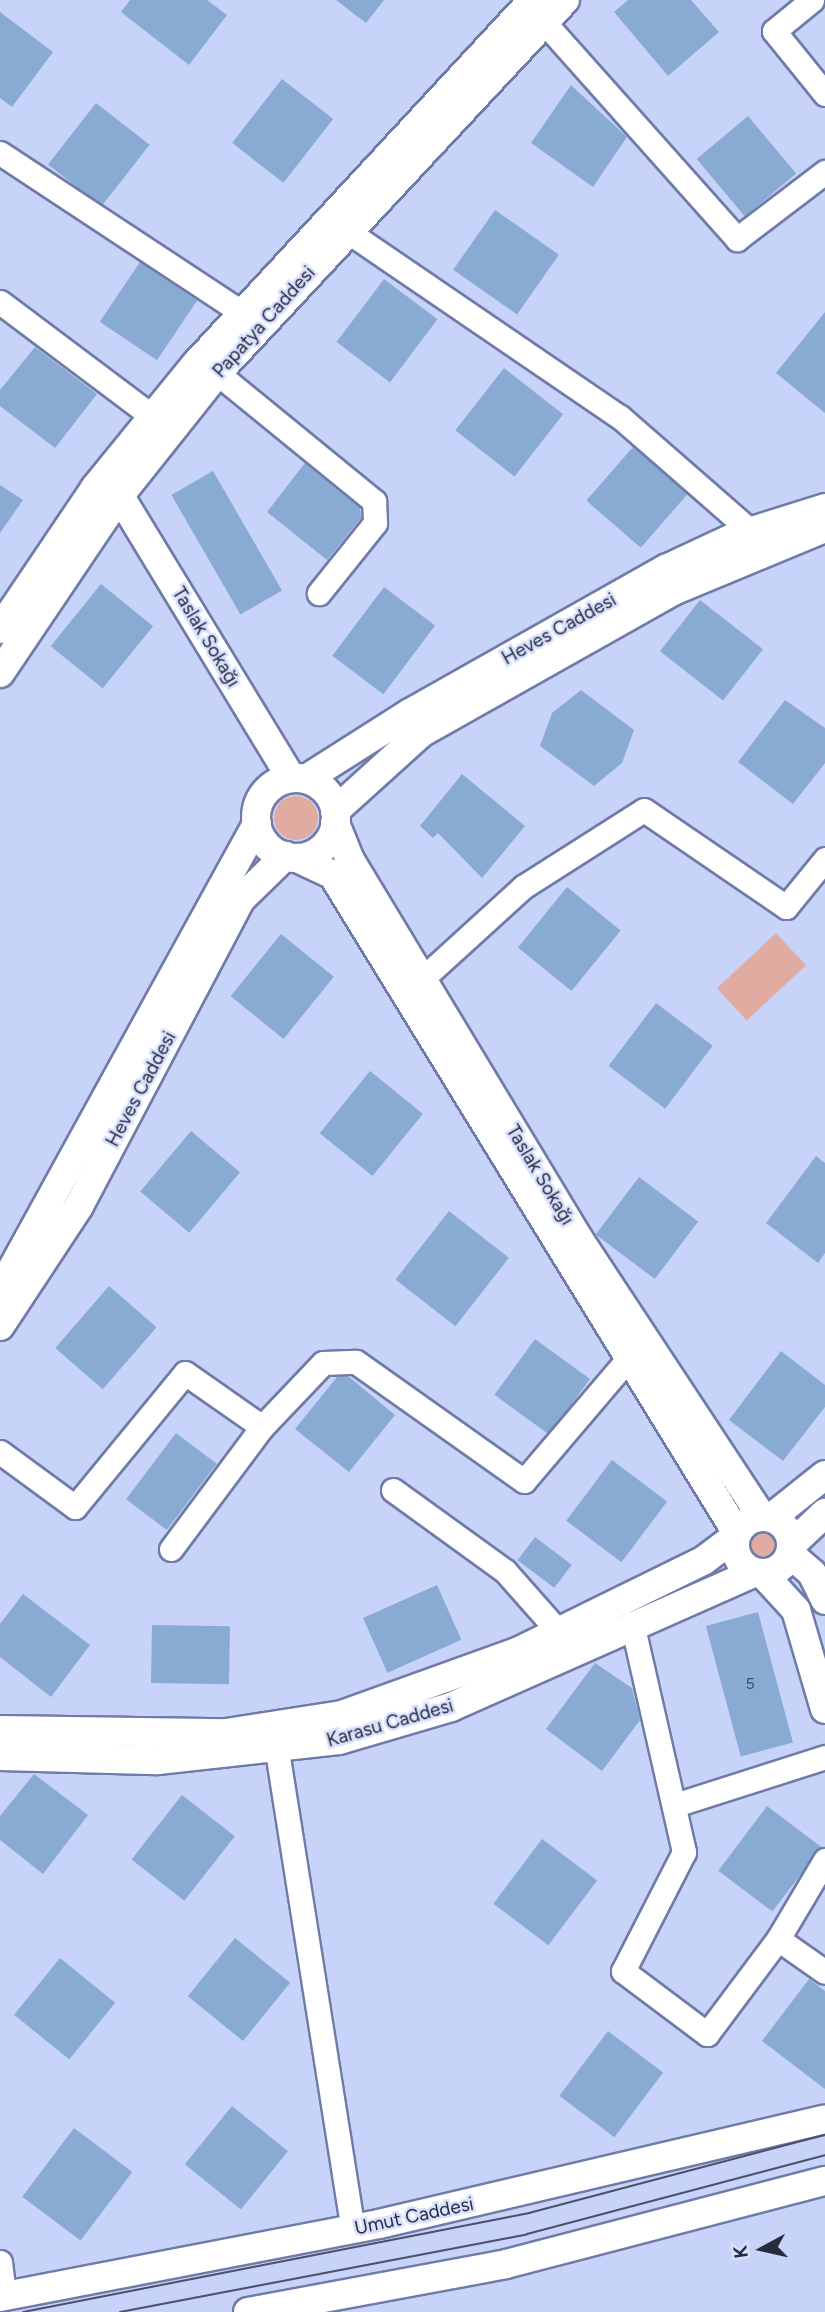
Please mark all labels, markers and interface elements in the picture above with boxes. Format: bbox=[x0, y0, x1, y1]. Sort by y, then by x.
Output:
street label: Papatya Caddesi bbox=[208, 262, 320, 382]
street label: Taslak Sokağı bbox=[167, 583, 245, 691]
street label: Heves Caddesi bbox=[498, 588, 620, 670]
street label: Heves Caddesi bbox=[101, 1027, 181, 1151]
street label: Taslak Sokağı bbox=[501, 1121, 579, 1229]
house number: 5 bbox=[745, 1674, 755, 1694]
street label: Karasu Caddesi bbox=[324, 1694, 456, 1752]
street label: Umut Caddesi bbox=[352, 2192, 476, 2240]
north arrow bbox=[727, 2214, 797, 2284]
text: K bbox=[728, 2244, 753, 2260]

